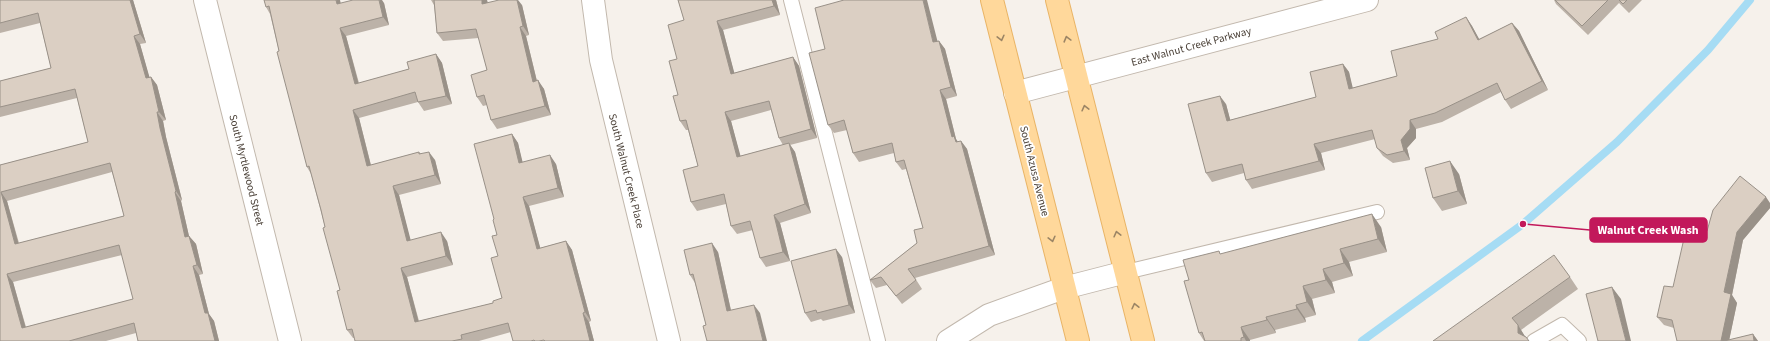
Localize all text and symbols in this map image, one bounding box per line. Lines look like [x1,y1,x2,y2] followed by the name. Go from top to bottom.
[1129,23,1253,70] street label: East Walnut Creek Parkway
[997,35,1005,41] one-way arrow
[1064,35,1072,42] one-way arrow
[1081,105,1090,112] one-way arrow
[605,112,648,231] street label: South Walnut Creek Place
[225,113,268,228] street label: South Myrtlewood Street
[1016,124,1053,218] street label: South Azusa Avenue
[1590,218,1707,242] callout: Walnut Creek Wash
[1597,222,1699,239] text: Walnut Creek Wash
[1113,231,1122,238] one-way arrow
[1047,236,1055,242] one-way arrow
[1131,303,1139,310] one-way arrow

